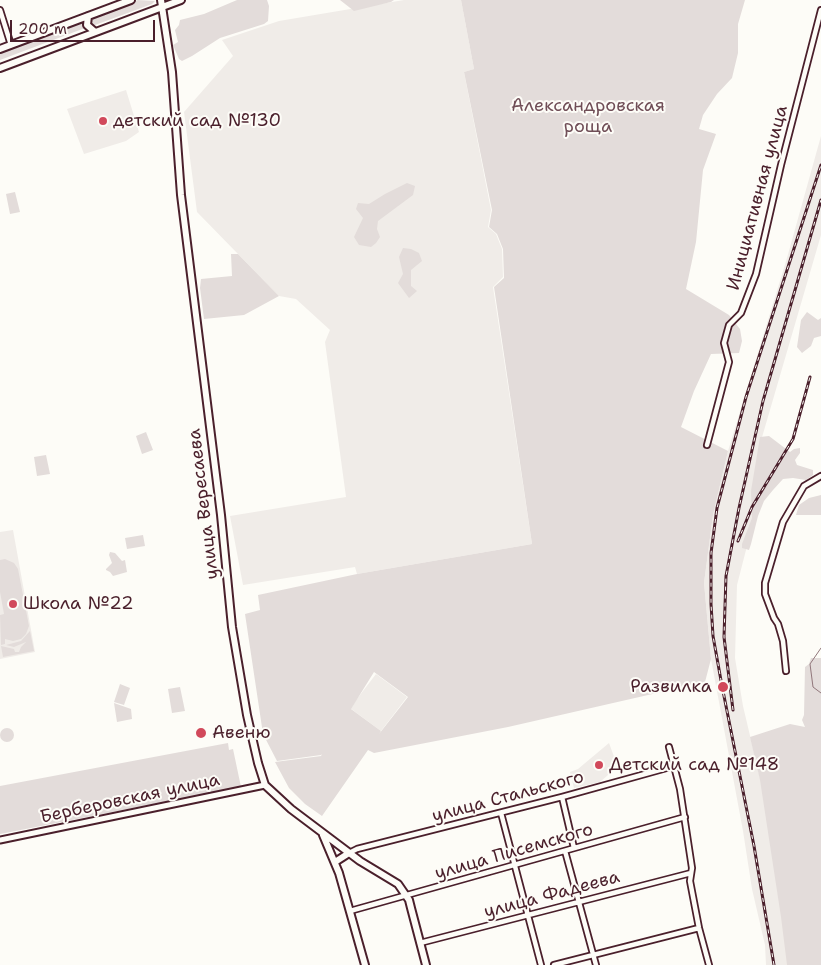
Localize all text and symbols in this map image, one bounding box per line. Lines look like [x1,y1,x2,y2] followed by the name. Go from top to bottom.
[12,10,158,42] scale bar
[18,19,67,39] text: 200 m
[511,95,665,138] park label: Александровская роща
[723,103,793,293] street label: Инициативная улица
[113,110,281,132] place label: детский сад №130
[97,115,109,127] marker: детский сад №130
[184,427,224,581] street label: улица Вересаева
[23,593,133,615] place label: Школа №22
[7,598,19,610] marker: Школа №22
[630,676,712,698] place label: Развилка
[716,680,730,694] marker: Развилка
[212,722,271,744] place label: Авеню
[194,726,208,740] marker: Авеню
[609,754,779,776] place label: Детский сад №148
[593,759,605,771] marker: Детский сад №148
[430,766,586,828] street label: улица Стальского
[38,769,222,829] street label: Берберовская улица
[432,819,596,885] street label: улица Писемского
[482,867,622,923] street label: улица Фадеева

